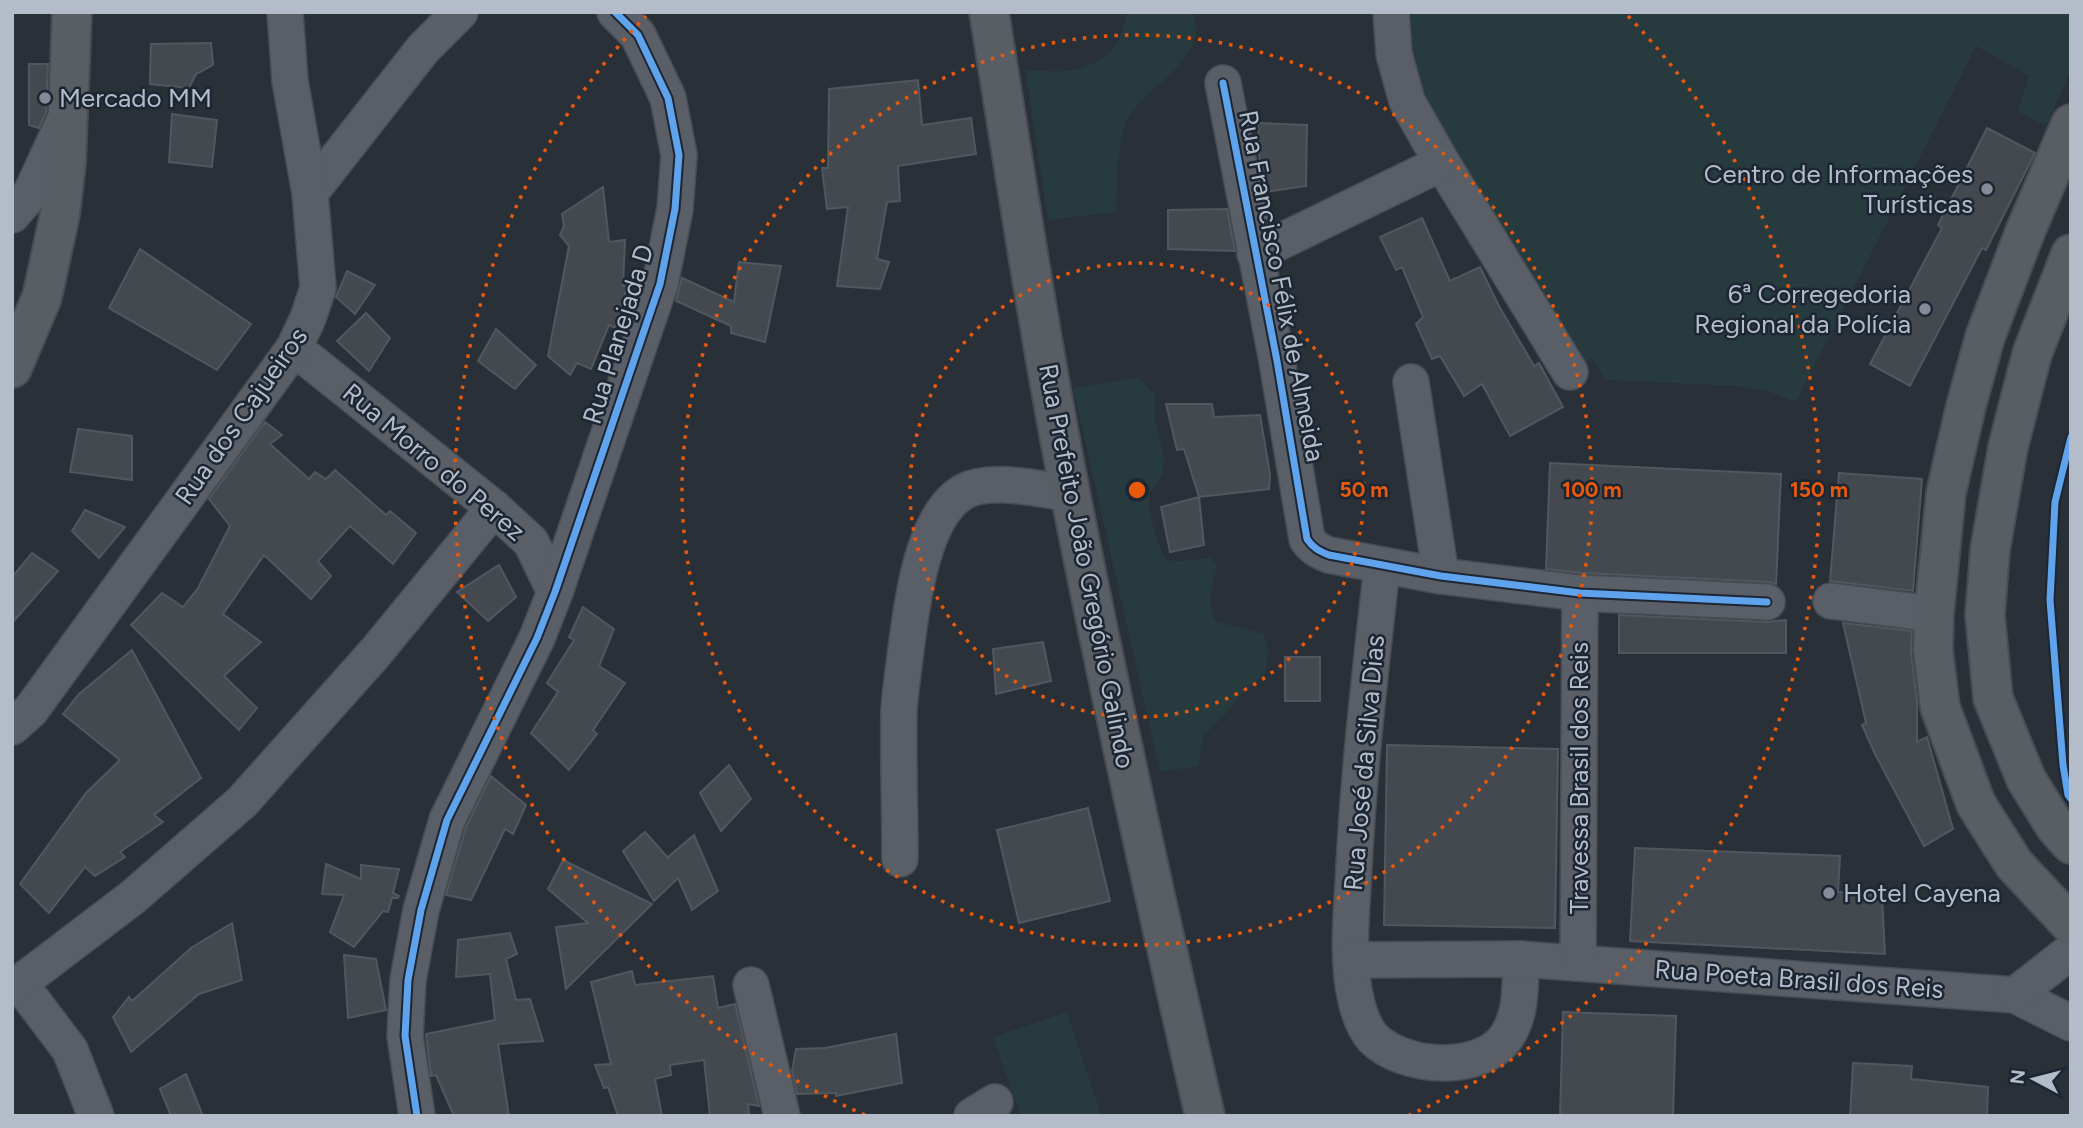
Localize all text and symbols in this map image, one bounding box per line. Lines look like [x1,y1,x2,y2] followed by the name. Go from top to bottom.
[59,82,212,114] place label: Mercado MM
[37,90,53,106] marker: Mercado MM
[1232,108,1332,464] street label: Rua Francisco Félix de Almeida
[1704,158,1973,220] place label: Centro de Informações Turísticas
[1979,181,1995,197] marker: Centro de Informações Turísticas
[575,240,661,428] street label: Rua Planejada D
[1694,278,1911,340] place label: 6ª Corregedoria Regional da Polícia
[1917,301,1933,317] marker: 6ª Corregedoria Regional da Polícia
[168,321,314,511] street label: Rua dos Cajueiros
[1032,361,1142,771] street label: Rua Prefeito João Gregório Galindo
[336,376,532,548] street label: Rua Morro do Perez
[1339,477,1389,502] text: 50 m
[1562,477,1622,502] text: 100 m
[1790,477,1848,502] text: 150 m
[1125,478,1149,502] centre of rings
[1337,634,1391,892] street label: Rua José da Silva Dias
[1563,642,1595,914] street label: Travessa Brasil dos Reis
[1843,877,2001,909] place label: Hotel Cayena
[1821,885,1837,901] marker: Hotel Cayena
[1653,953,1945,1005] street label: Rua Poeta Brasil dos Reis
[1999,1044,2069,1114] north arrow
[2005,1068,2030,1086] text: N

